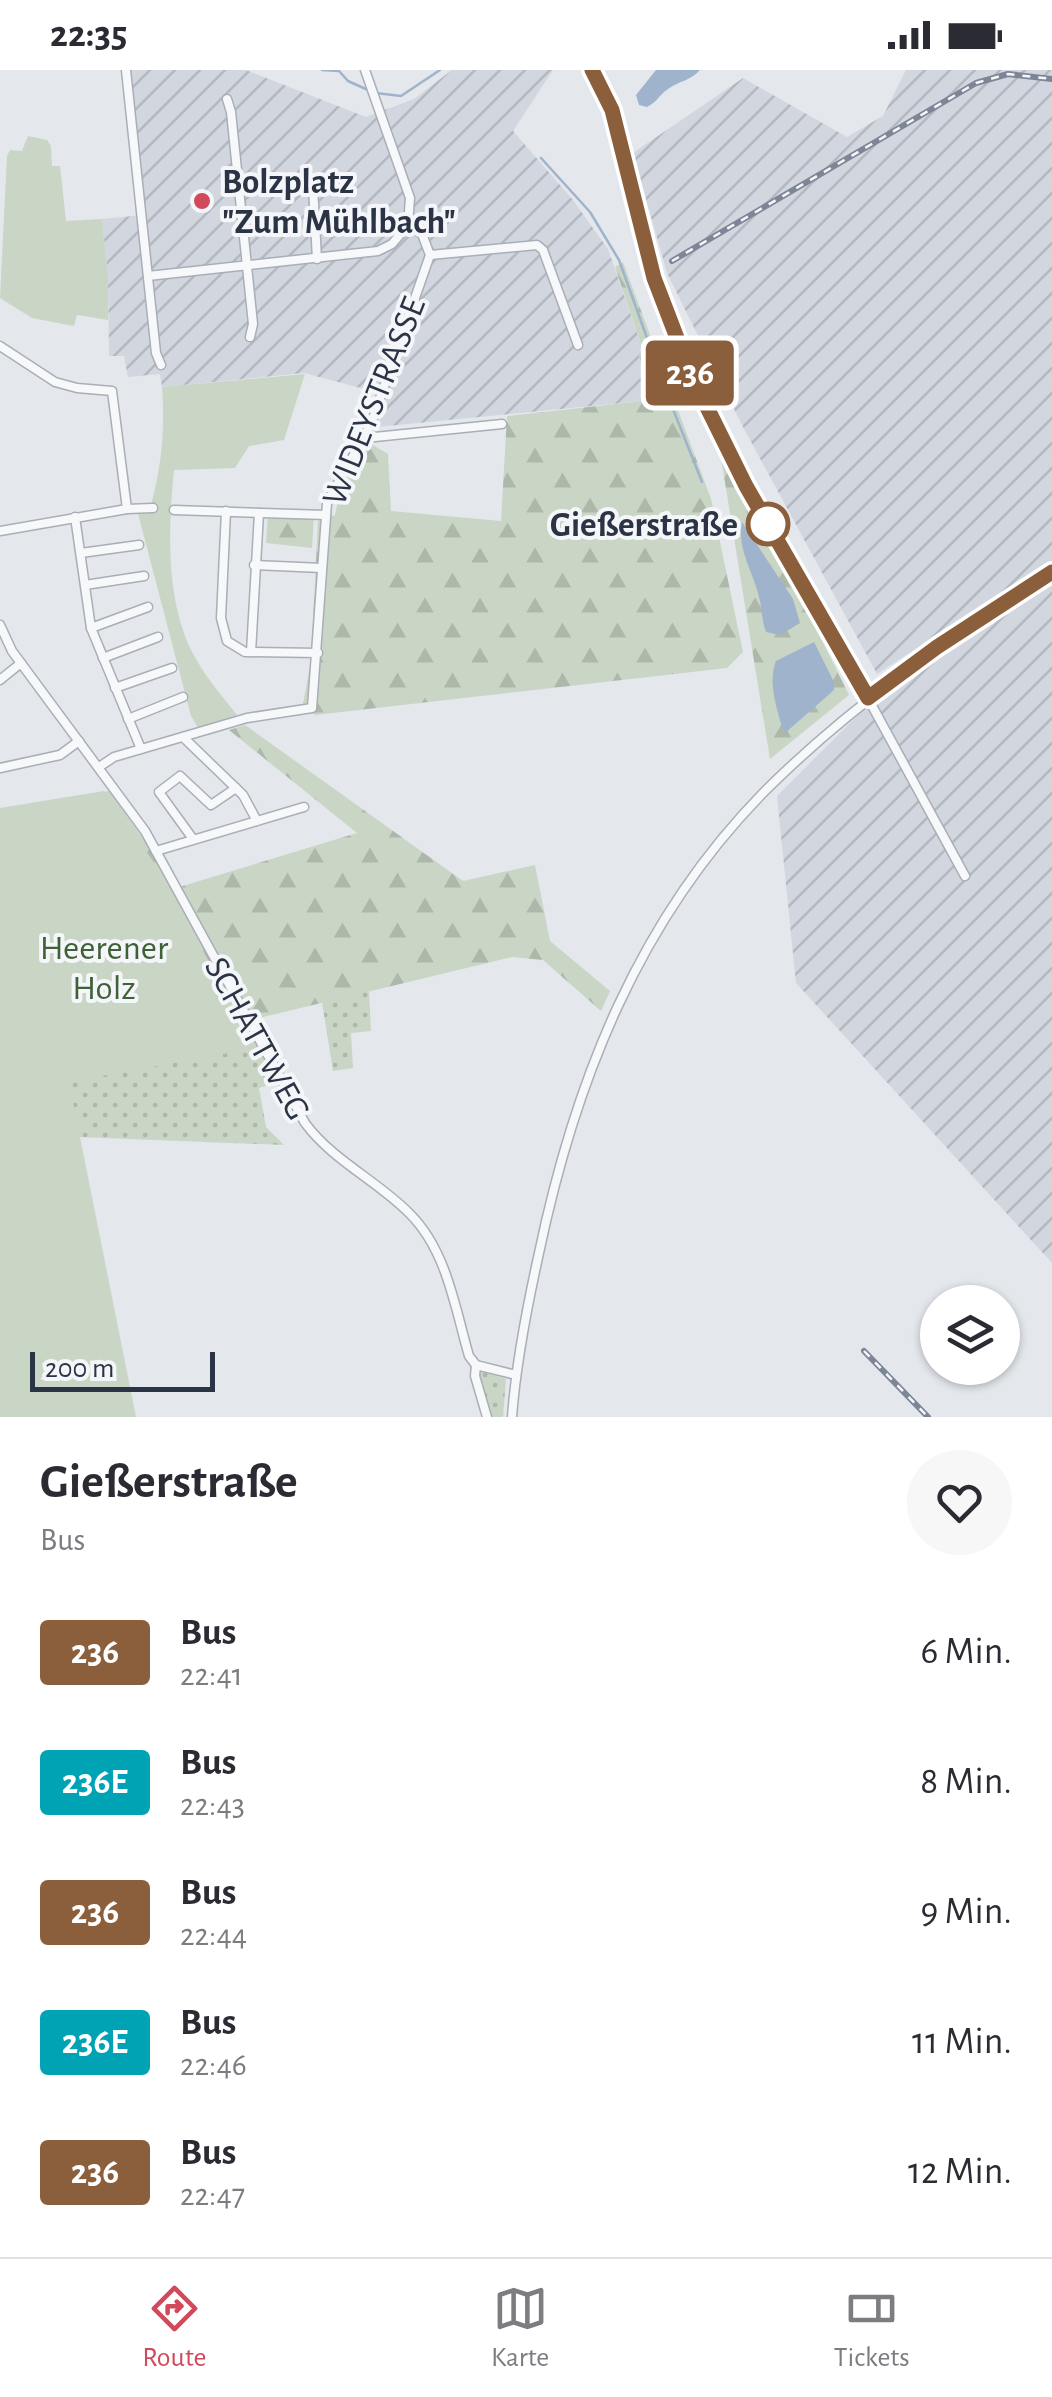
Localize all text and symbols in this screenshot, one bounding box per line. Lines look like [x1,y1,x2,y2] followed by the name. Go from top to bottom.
[50,16,127,54] text: 22:35
[222,165,456,240] place label: Bolzplatz "Zum Mühlbach"
[191,190,213,212] marker: Bolzplatz "Zum Mühlbach"
[317,292,432,511] street label: WIDEYSTRASSE
[632,340,748,406] line badge: 236
[666,356,714,391] text: 236
[747,503,789,545] marker: Gießerstraße
[550,508,738,543] place label: Gießerstraße
[40,931,169,1006] park label: Heerener Holz
[198,952,316,1126] street label: SCHATTWEG
[920,1285,1020,1385] map controls
[920,1285,1020,1385] button: layers
[30,1347,215,1392] scale bar
[45,1355,114,1383] text: 200 m
[907,1450,1012,1555] button: heart
[40,1459,298,1507] text: Gießerstraße
[40,1524,85,1556] text: Bus
[180,1614,236,1652] text: Bus
[920,1633,1012,1671] text: 6 Min.
[71,1635,119,1670] text: 236
[180,1659,243,1691] text: 22:41
[180,1744,236,1782] text: Bus
[920,1763,1012,1801] text: 8 Min.
[62,1765,128,1800] text: 236E
[180,1789,245,1821] text: 22:43
[180,1874,236,1912] text: Bus
[920,1893,1012,1931] text: 9 Min.
[71,1895,119,1930] text: 236
[180,1919,247,1951] text: 22:44
[180,2004,236,2042] text: Bus
[912,2023,1012,2061] text: 11 Min.
[62,2025,128,2060] text: 236E
[180,2049,247,2081] text: 22:46
[180,2134,236,2172] text: Bus
[908,2153,1012,2191] text: 12 Min.
[71,2155,119,2190] text: 236
[180,2179,245,2211] text: 22:47
[142,2281,206,2375] tab: Route
[491,2281,549,2375] tab: Karte
[834,2281,910,2375] tab: Tickets

